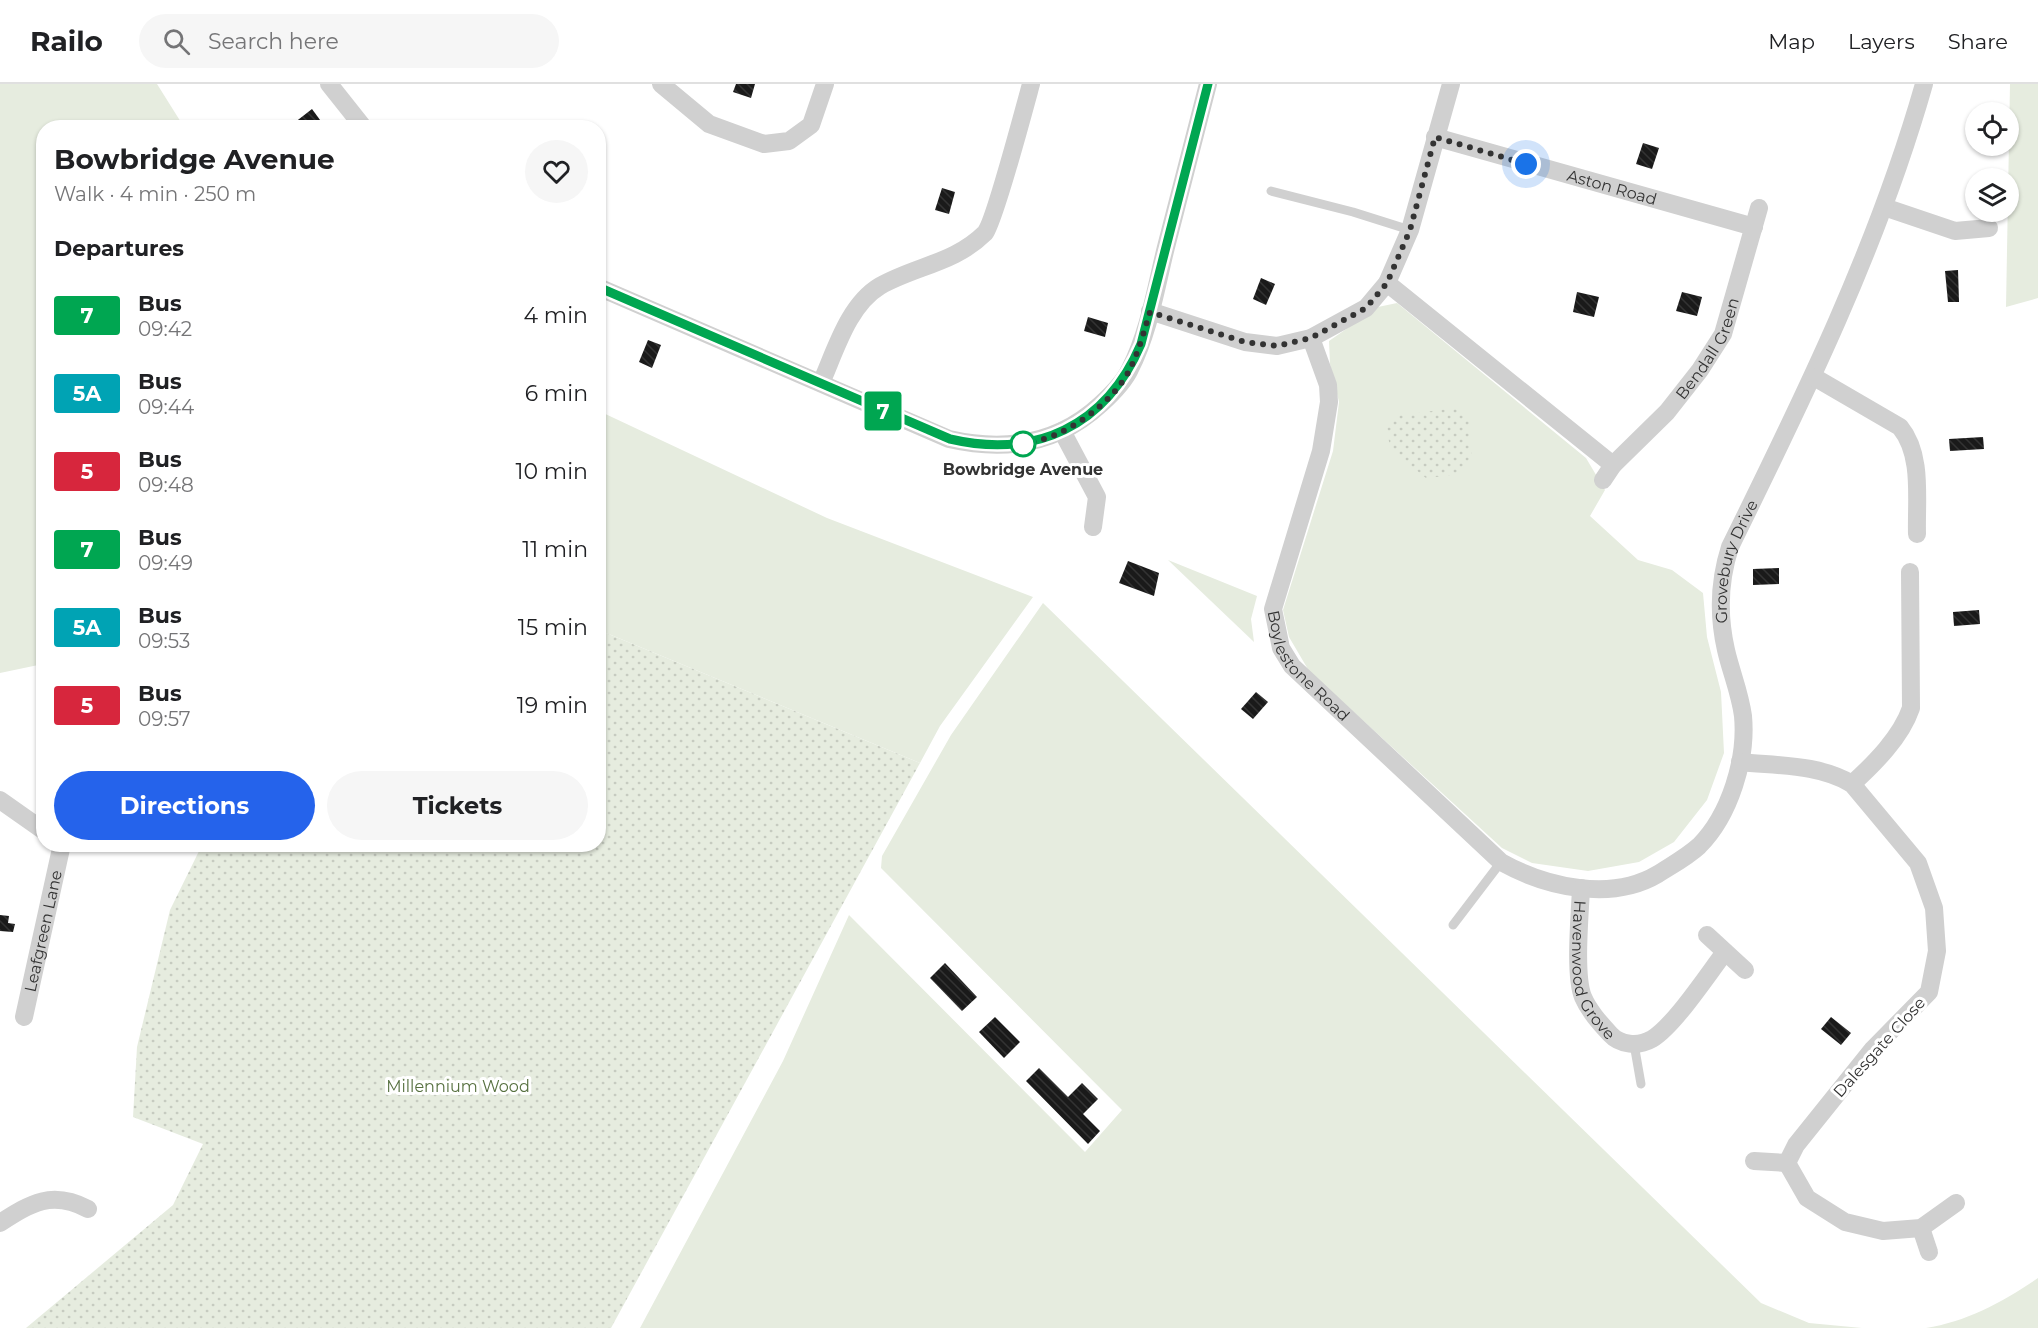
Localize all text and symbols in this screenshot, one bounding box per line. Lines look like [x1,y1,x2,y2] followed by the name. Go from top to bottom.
[139,14,559,68] search box
[30,24,103,58] text: Railo
[160,25,193,58] icon: search
[208,28,339,55] text: Search here
[1768,29,1815,54] text: Map
[1848,29,1915,54] text: Layers
[1948,29,2008,54] text: Share
[1965,102,2019,222] map controls
[1965,102,2019,156] button: locate
[525,140,588,203] button: heart
[54,142,335,176] text: Bowbridge Avenue
[1511,149,1541,179] your location
[1565,166,1659,209] street label: Aston Road
[1965,168,2019,222] button: layers
[54,182,256,206] text: Walk · 4 min · 250 m
[54,235,184,262] text: Departures
[138,290,182,317] text: Bus
[1672,296,1743,403] street label: Bendall Green
[524,302,588,329] text: 4 min
[80,303,94,328] text: 7
[138,317,192,341] text: 09:42
[138,368,182,395] text: Bus
[525,380,588,407] text: 6 min
[73,381,101,406] text: 5A
[864,392,902,430] line badge: 7
[138,395,194,419] text: 09:44
[876,399,890,424] text: 7
[1010,431,1036,457] marker: Bowbridge Avenue
[138,446,182,473] text: Bus
[516,458,588,485] text: 10 min
[81,459,93,484] text: 5
[943,460,1103,479] place label: Bowbridge Avenue
[138,473,194,497] text: 09:48
[1712,497,1762,624] street label: Grovebury Drive
[138,524,182,551] text: Bus
[522,536,588,563] text: 11 min
[80,537,94,562] text: 7
[138,551,193,575] text: 09:49
[138,602,182,629] text: Bus
[1264,609,1354,725] street label: Boylestone Road
[518,614,588,641] text: 15 min
[73,615,101,640] text: 5A
[138,629,190,653] text: 09:53
[138,680,182,707] text: Bus
[517,692,588,719] text: 19 min
[81,693,93,718] text: 5
[138,707,190,731] text: 09:57
[54,771,315,840] button: Directions
[327,771,588,840] button: Tickets
[21,868,66,994] street label: Leafgreen Lane
[1568,900,1619,1043] street label: Havenwood Grove
[1829,993,1929,1101] street label: Dalesgate Close
[386,1077,530,1096] park label: Millennium Wood

